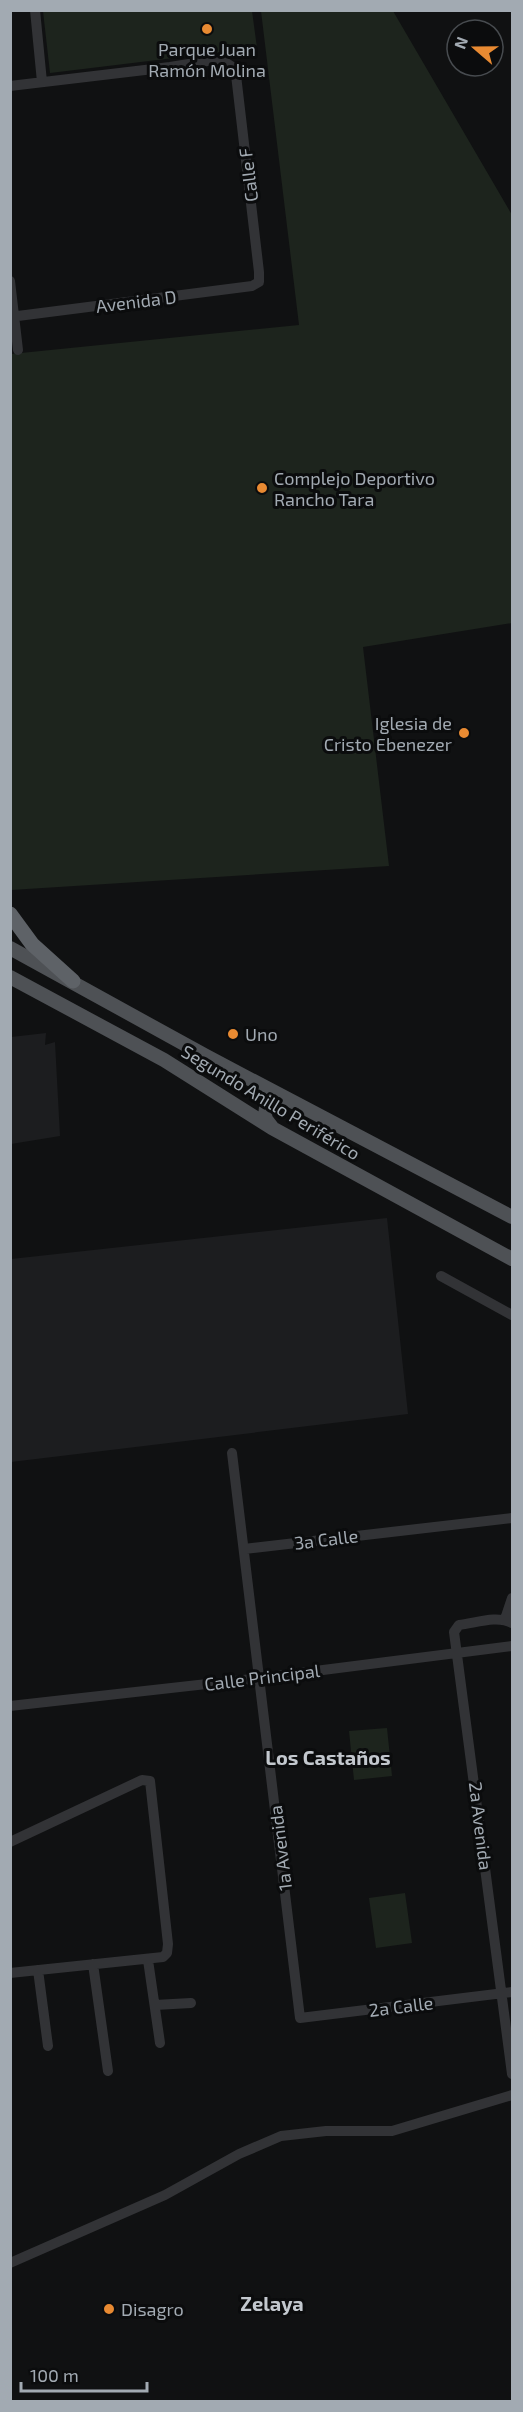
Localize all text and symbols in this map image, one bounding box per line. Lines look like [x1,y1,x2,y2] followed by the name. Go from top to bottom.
[445,18,505,78] north arrow
[200,22,214,36] marker: Parque Juan Ramón Molina
[450,34,471,51] text: N
[148,38,266,81] place label: Parque Juan Ramón Molina
[234,146,262,203] street label: Calle F
[94,285,178,317] street label: Avenida D
[274,467,435,510] place label: Complejo Deportivo Rancho Tara
[255,481,269,495] marker: Complejo Deportivo Rancho Tara
[324,712,452,755] place label: Iglesia de Cristo Ebenezer
[457,726,471,740] marker: Iglesia de Cristo Ebenezer
[245,1023,278,1045] place label: Uno
[226,1027,240,1041] marker: Uno
[178,1040,364,1164] street label: Segundo Anillo Periférico
[293,1524,359,1554] street label: 3a Calle
[203,1659,322,1695] street label: Calle Principal
[265,1745,391,1769] district label: Los Castaños
[465,1781,497,1871] street label: 2a Avenida
[264,1804,296,1892] street label: 1a Avenida
[368,1991,434,2021] street label: 2a Calle
[240,2291,304,2316] district label: Zelaya
[121,2298,184,2320] place label: Disagro
[102,2302,116,2316] marker: Disagro
[21,2355,147,2393] scale bar
[30,2364,79,2386] text: 100 m

